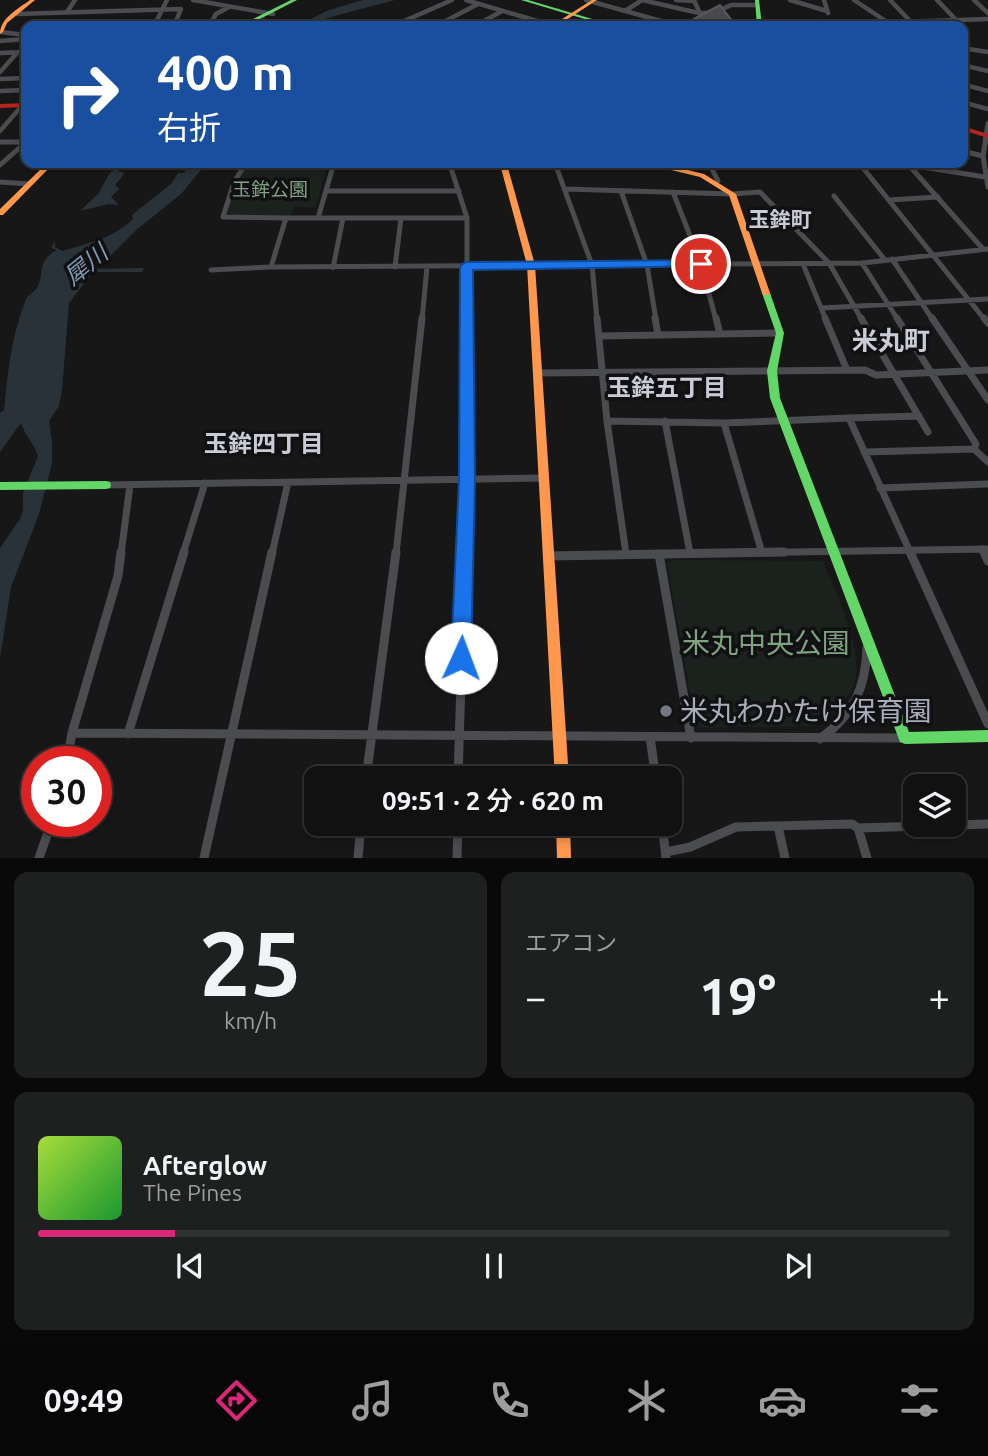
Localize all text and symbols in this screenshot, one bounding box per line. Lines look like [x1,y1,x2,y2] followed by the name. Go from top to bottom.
[157,44,294,99] text: 400 m
[42,49,133,140] icon: right
[157,109,221,145] text: 右折
[232,178,308,200] park label: 玉鉾公園
[749,207,812,231] district label: 玉鉾町
[671,234,731,294] pin
[59,237,115,290] water label: 犀川
[682,245,720,283] icon: arrive
[852,326,930,355] district label: 米丸町
[607,374,727,401] district label: 玉鉾五丁目
[204,430,324,457] district label: 玉鉾四丁目
[424,621,498,695] position arrow
[682,627,850,658] park label: 米丸中央公園
[680,695,932,726] place label: 米丸わかたけ保育園
[658,703,674,719] marker: 米丸わかたけ保育園
[21,746,112,837] speed limit sign: 30
[903,774,966,837] map controls
[903,774,966,837] button: layers
[382,786,604,815] text: 09:51 · 2 分 · 620 m
[199,911,302,1013] text: 25
[525,930,617,955] text: エアコン
[699,967,776,1025] text: 19°
[525,976,546,1018] text: −
[929,976,950,1018] text: +
[224,1008,277,1033] text: km/h
[143,1151,267,1180] text: Afterglow
[143,1180,242,1205] text: The Pines
[171,1247,209,1285] icon: previous
[475,1247,513,1285] icon: pause
[779,1247,817,1285] icon: next
[212,1376,261,1425] icon: directions
[348,1376,397,1425] icon: music
[485,1376,534,1425] icon: phone
[622,1376,671,1425] icon: climate
[758,1376,807,1425] icon: car
[895,1376,944,1425] icon: filters
[44,1382,124,1418] text: 09:49

